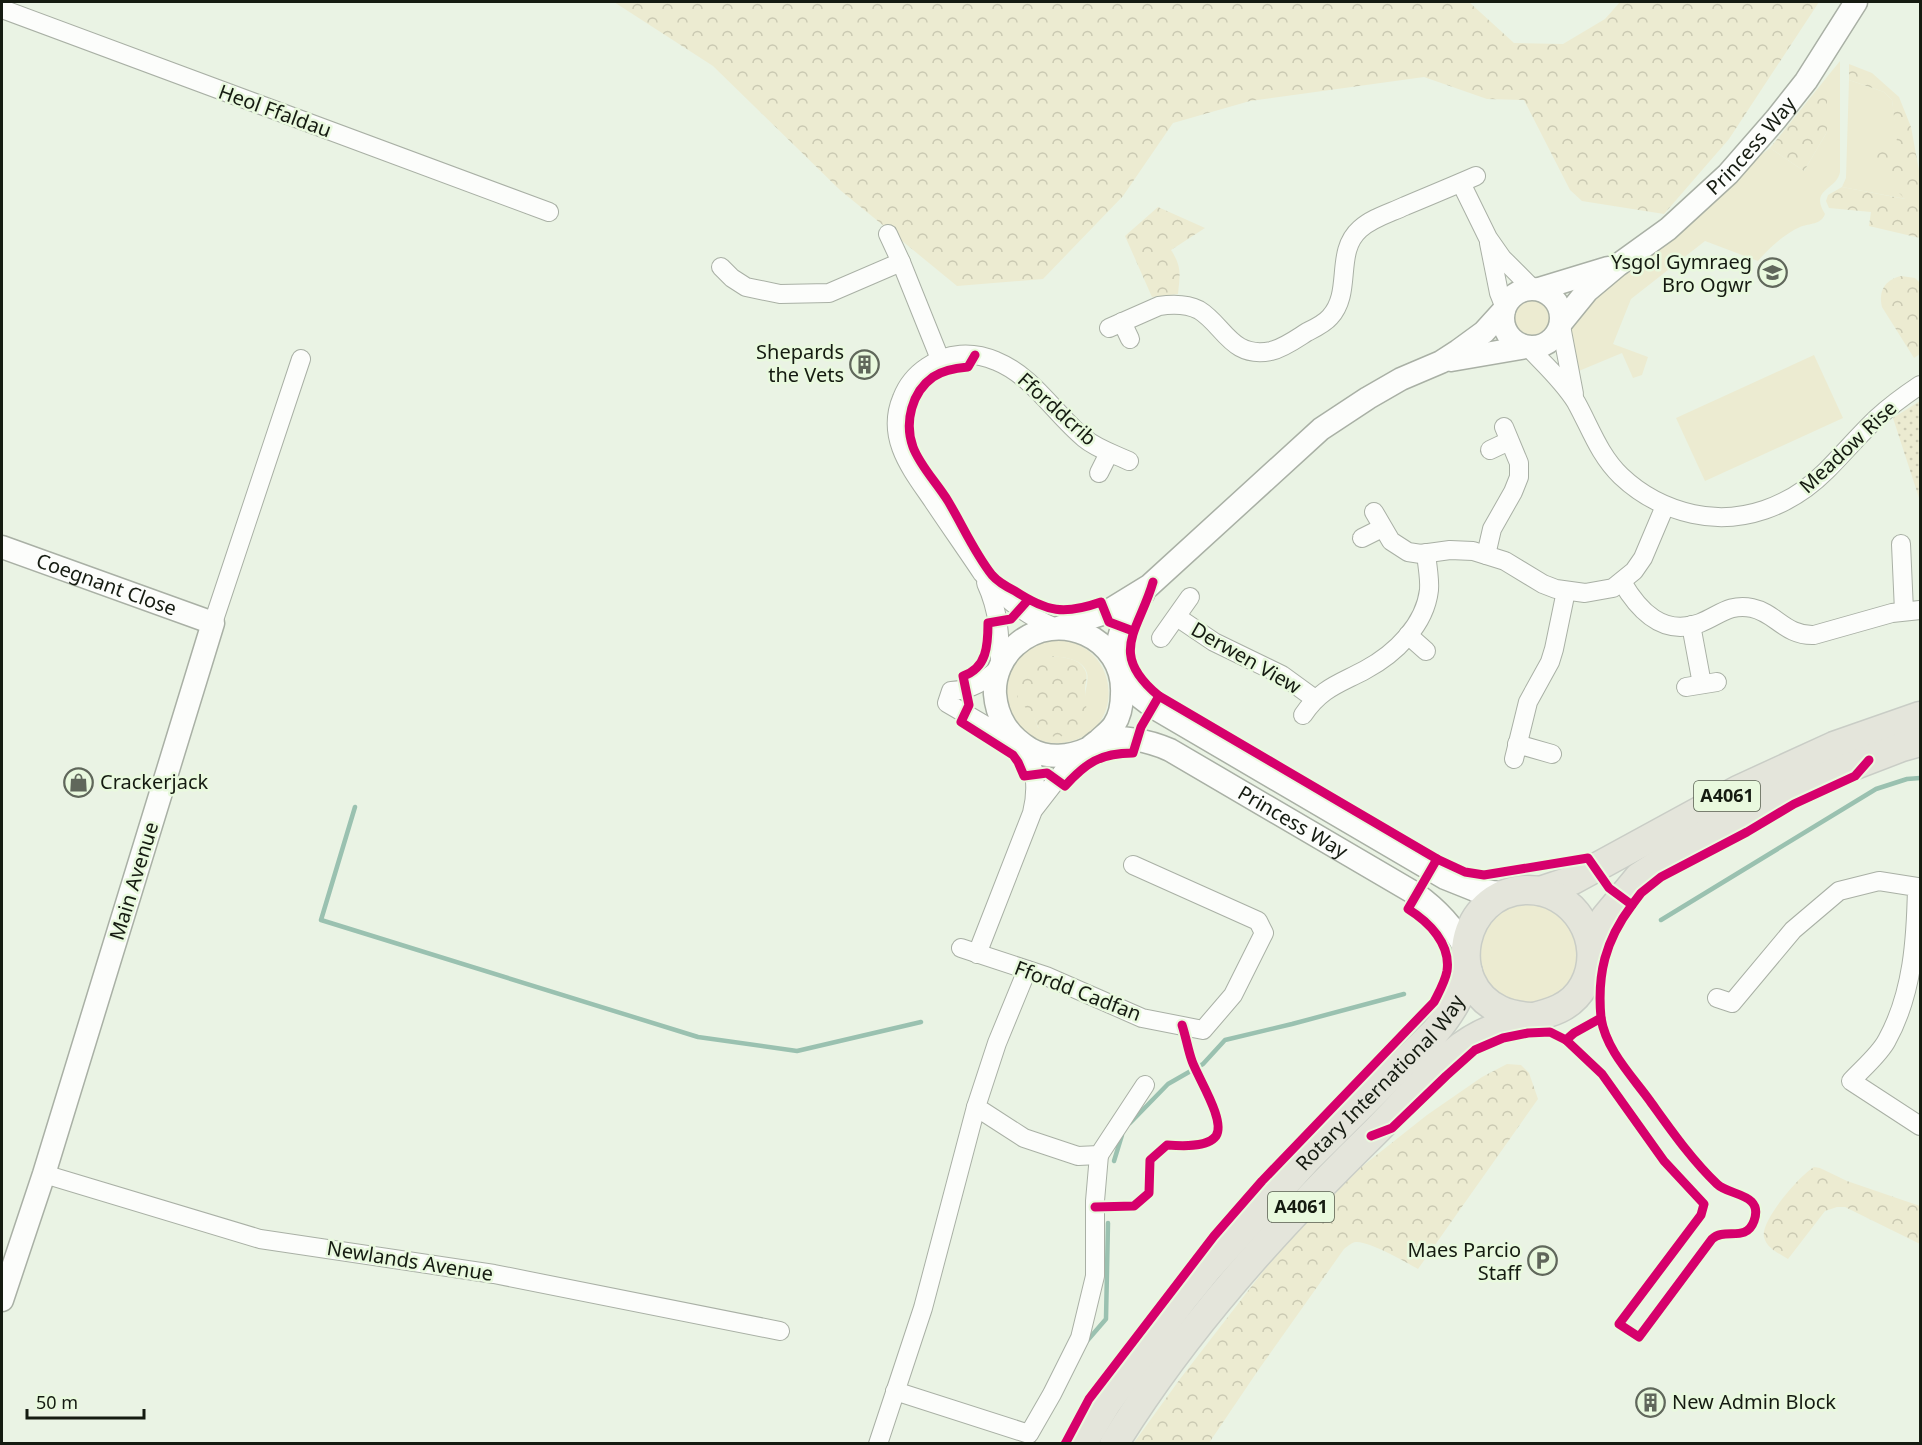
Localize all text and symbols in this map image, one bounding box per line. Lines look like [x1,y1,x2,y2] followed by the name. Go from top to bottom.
[215,78,335,143] street label: Heol Ffaldau
[1700,90,1802,201] street label: Princess Way
[1611,248,1752,298] place label: Ysgol Gymraeg Bro Ogwr
[1757,257,1789,289] school or university icon: Ysgol Gymraeg Bro Ogwr
[756,338,844,388] place label: Shepards the Vets
[849,348,881,380] building icon: Shepards the Vets
[1012,366,1102,451] street label: Fforddcrib
[1793,394,1902,499] street label: Meadow Rise
[33,546,181,622] street label: Coegnant Close
[1186,615,1306,700] street label: Derwen View
[63,766,95,798] shop icon: Crackerjack
[100,768,209,795] place label: Crackerjack
[1233,779,1354,865] street label: Princess Way
[1694,781,1760,811] road number: A4061
[103,818,164,943] street label: Main Avenue
[1011,954,1145,1027] street label: Ffordd Cadfan
[1289,989,1471,1176] street label: Rotary International Way
[1268,1192,1334,1222] road number: A4061
[325,1234,495,1287] street label: Newlands Avenue
[1408,1236,1522,1286] place label: Maes Parcio Staff
[1526,1245,1558,1277] parking icon: Maes Parcio Staff
[27,1382,144,1420] scale bar
[1635,1386,1667,1418] building icon: New Admin Block
[1672,1388,1836,1415] place label: New Admin Block
[36,1390,78,1414] text: 50 m

